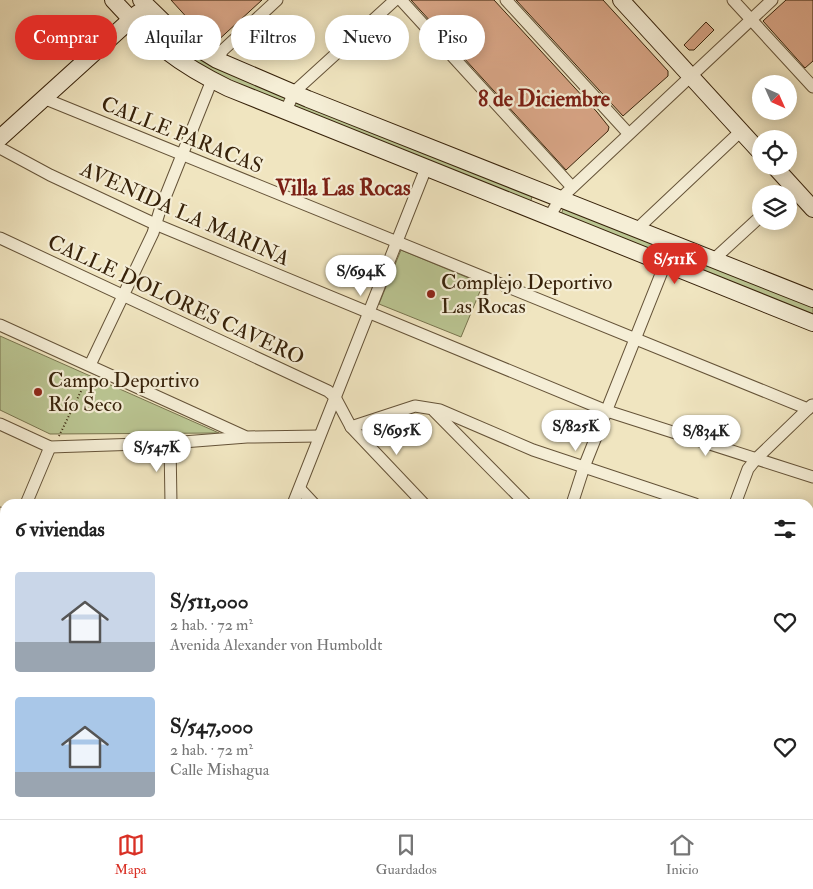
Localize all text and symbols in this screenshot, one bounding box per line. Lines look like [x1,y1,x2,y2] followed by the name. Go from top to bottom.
[15,15,117,60] chip: Comprar
[127,15,221,60] chip: Alquilar
[231,15,315,60] chip: Filtros
[325,15,409,60] chip: Nuevo
[419,15,485,60] chip: Piso
[752,75,798,120] north arrow
[752,75,797,230] map controls
[478,85,611,113] district label: 8 de Diciembre
[97,90,267,180] street label: CALLE PARACAS
[752,130,797,175] button: locate
[75,155,294,272] street label: AVENIDA LA MARINA
[274,174,411,202] district label: Villa Las Rocas
[752,185,797,230] button: layers
[43,229,309,371] street label: CALLE DOLORES CAVERO
[634,242,716,285] pin: S/511K
[654,249,696,269] text: S/511K
[320,254,402,297] pin: S/694K
[336,261,386,281] text: S/694K
[441,269,612,320] place label: Complejo Deportivo Las Rocas
[425,288,437,300] marker: Complejo Deportivo Las Rocas
[48,367,199,418] place label: Campo Deportivo Río Seco
[32,386,44,398] marker: Campo Deportivo Río Seco
[535,410,617,452] pin: S/825K
[356,414,438,456] pin: S/695K
[665,414,747,457] pin: S/834K
[552,416,600,436] text: S/825K
[373,420,421,440] text: S/695K
[683,421,729,441] text: S/834K
[116,430,198,473] pin: S/547K
[134,437,180,457] text: S/547K
[771,515,799,543] icon: filters
[15,516,105,543] text: 6 viviendas
[170,588,249,615] text: S/511,000
[55,592,115,652] icon: home
[771,608,799,636] icon: heart
[170,615,253,635] text: 2 hab. · 72 m²
[170,635,382,655] text: Avenida Alexander von Humboldt
[170,713,253,740] text: S/547,000
[55,717,115,777] icon: home
[771,733,799,761] icon: heart
[170,740,253,760] text: 2 hab. · 72 m²
[170,760,269,780] text: Calle Mishagua
[115,831,147,878] tab: Mapa
[376,831,437,878] tab: Guardados
[666,831,698,878] tab: Inicio

